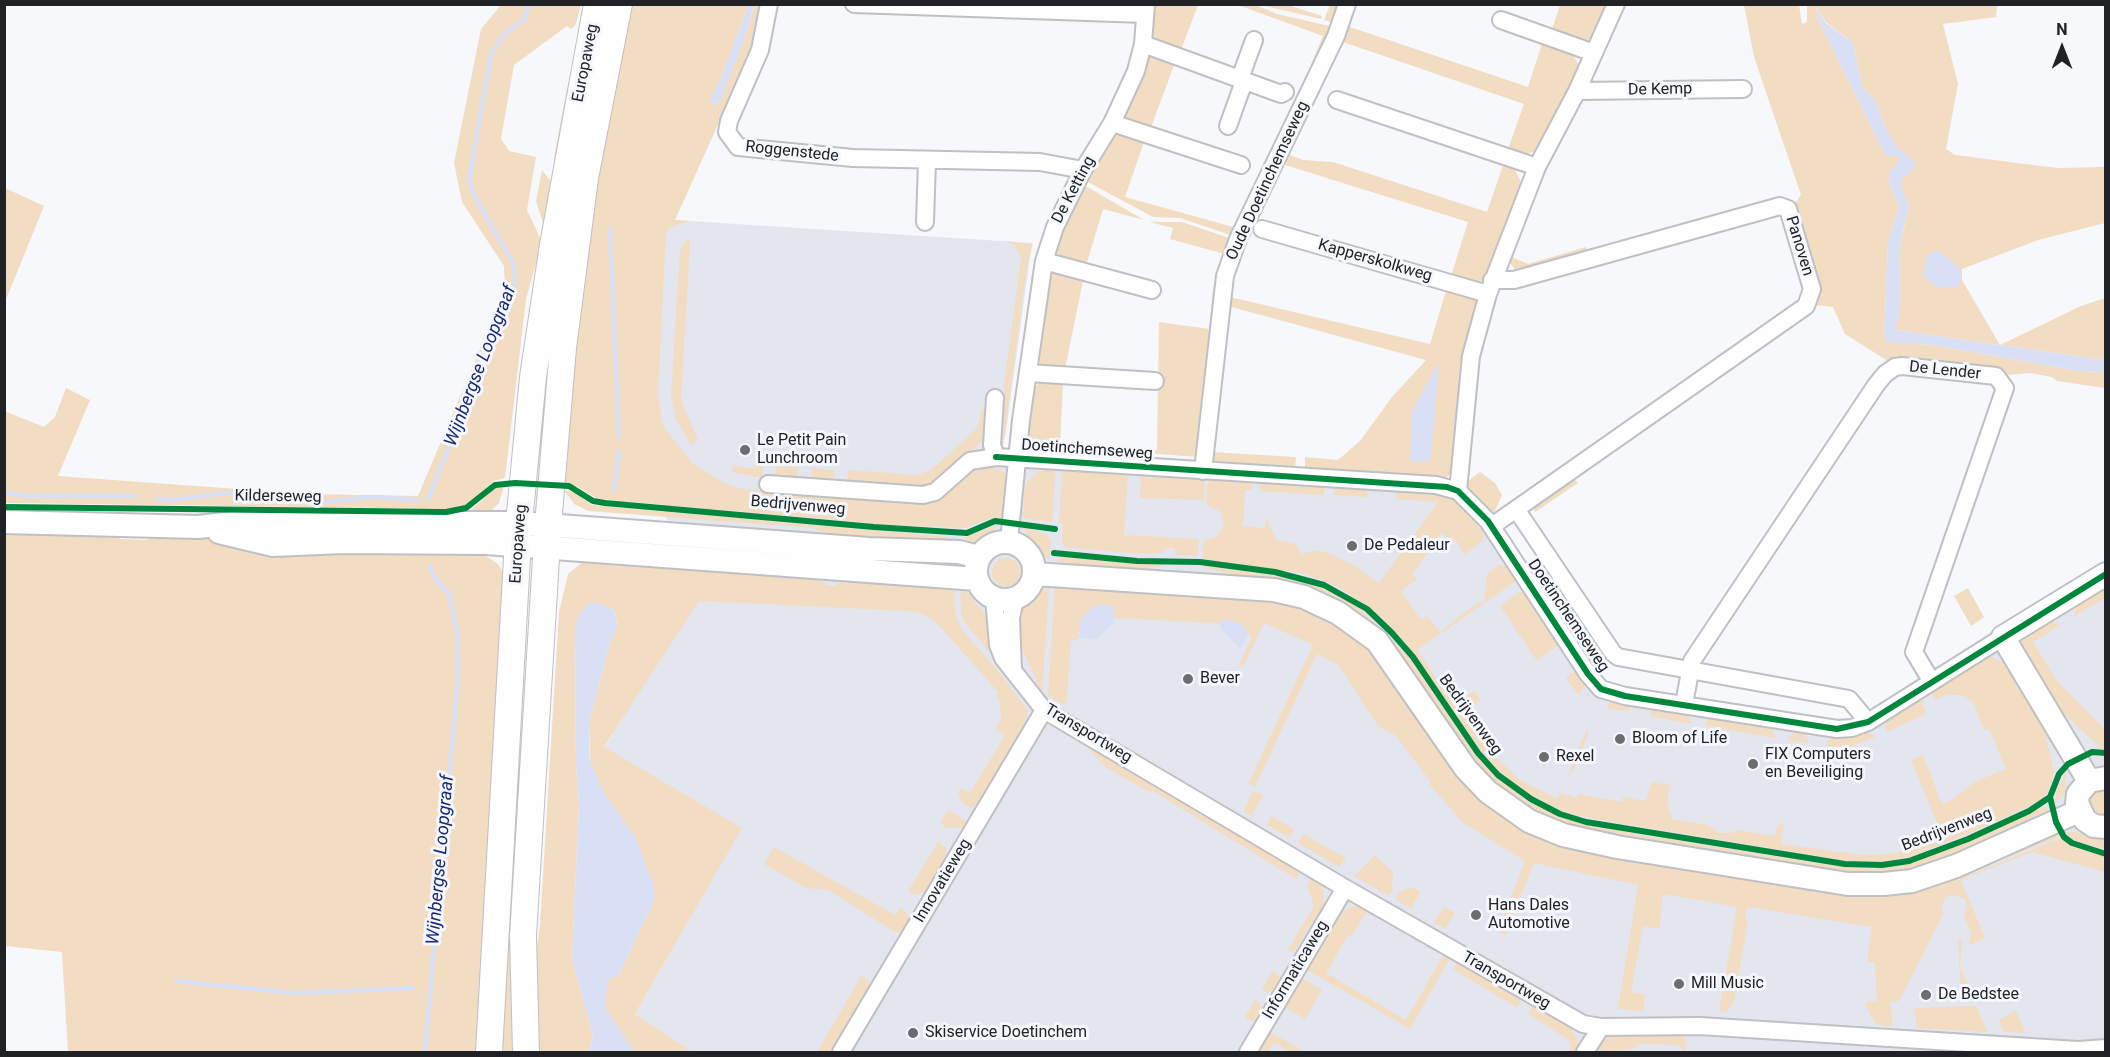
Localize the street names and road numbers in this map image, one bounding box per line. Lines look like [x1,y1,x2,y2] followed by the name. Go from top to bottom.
[569,22,603,104] street label: Europaweg
[1628,80,1692,100] street label: De Kemp
[1223,98,1313,264] street label: Oude Doetinchemseweg
[744,138,840,166] street label: Roggenstede
[1048,153,1100,227] street label: De Ketting
[1781,214,1817,278] street label: Panoven
[1316,236,1434,286] street label: Kapperskolkweg
[1908,358,1982,384] street label: De Lender
[1020,436,1154,464] street label: Doetinchemseweg
[234,487,322,507] street label: Kilderseweg
[750,492,846,520] street label: Bedrijvenweg
[507,504,531,584] street label: Europaweg
[1523,556,1613,676] street label: Doetinchemseweg
[1434,671,1506,759] street label: Bedrijvenweg
[1041,700,1135,768] street label: Transportweg
[1899,804,1995,856] street label: Bedrijvenweg
[910,836,976,926] street label: Innovatieweg
[1259,917,1333,1023] street label: Informaticaweg
[1459,948,1553,1014] street label: Transportweg

